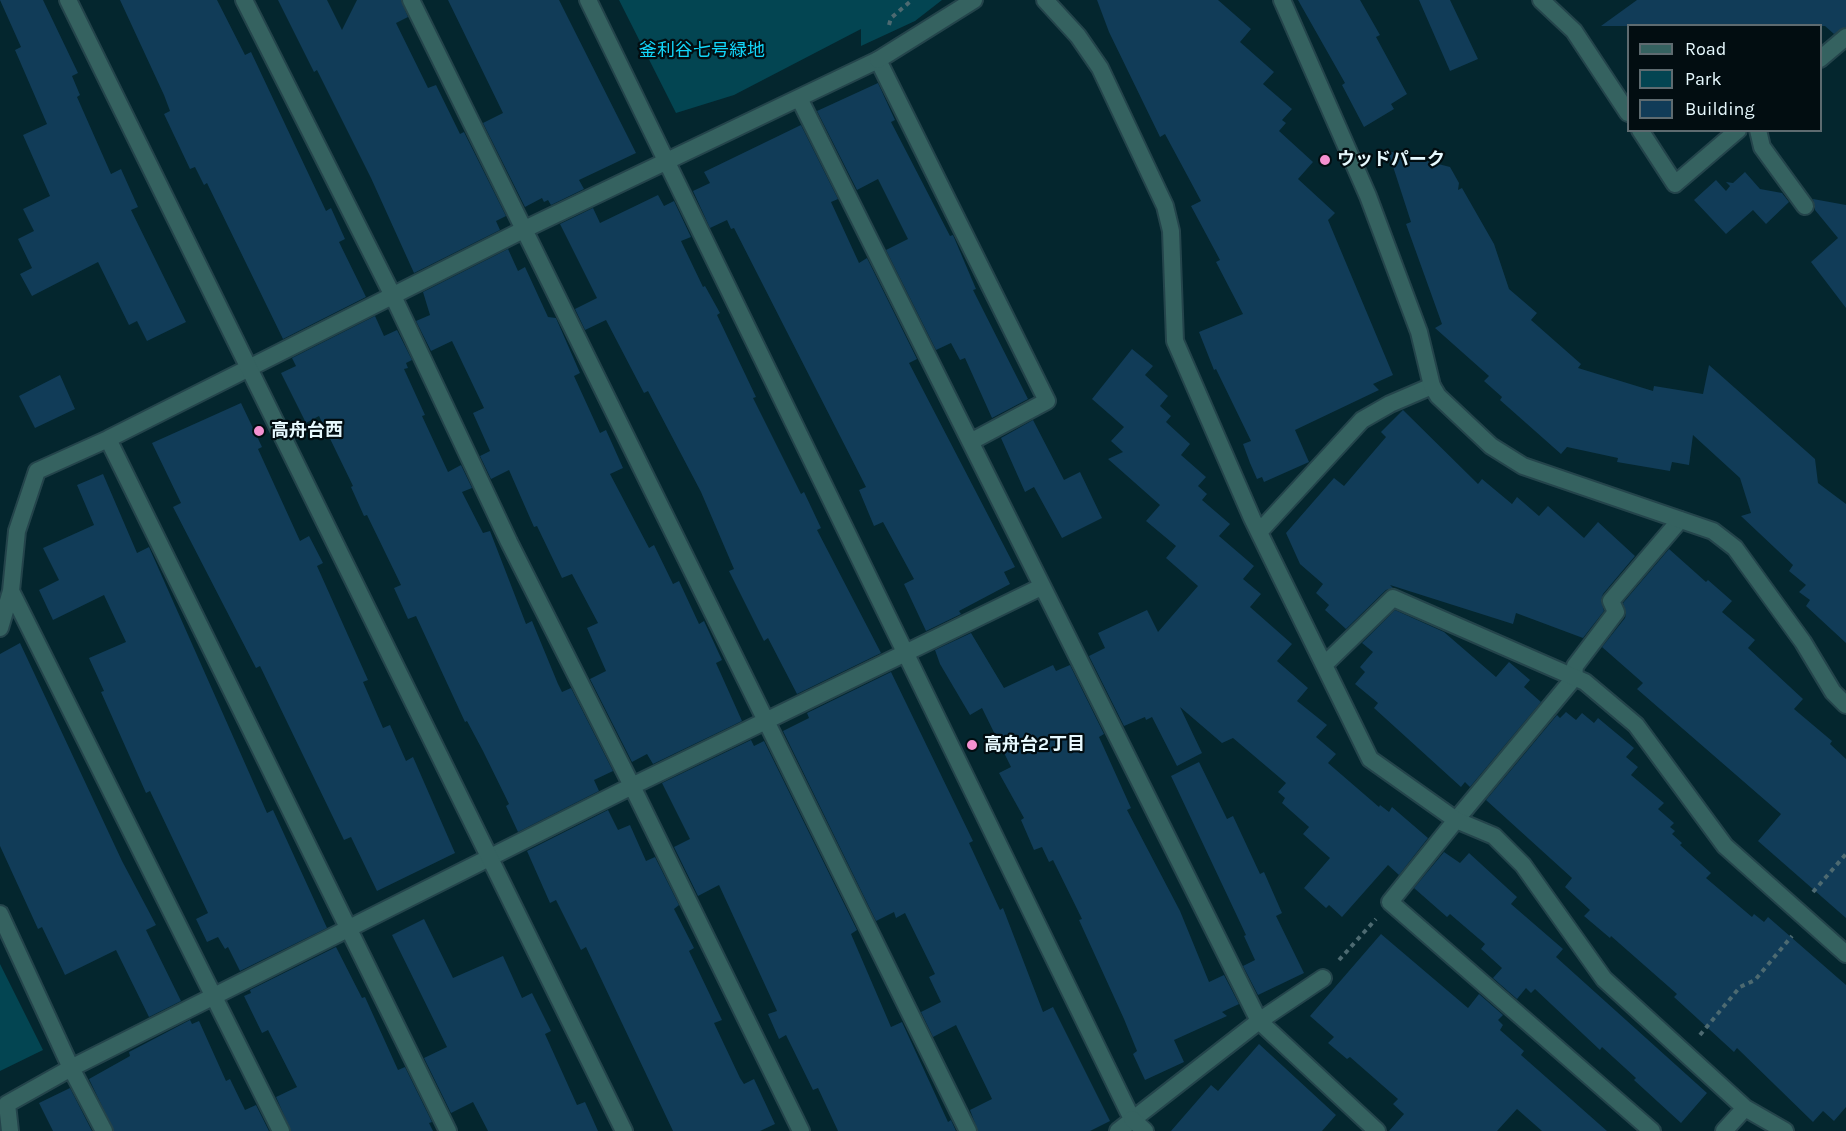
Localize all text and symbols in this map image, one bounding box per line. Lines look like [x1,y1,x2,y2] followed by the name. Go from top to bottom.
[1627,24,1822,132] legend
[1685,38,1726,60] text: Road
[639,40,765,62] park label: 釜利谷七号緑地
[1685,68,1722,90] text: Park
[1685,98,1755,120] text: Building
[1337,149,1445,171] place label: ウッドパーク
[1318,153,1332,167] marker: ウッドパーク
[271,420,343,442] place label: 高舟台西
[252,424,266,438] marker: 高舟台西
[984,734,1085,756] place label: 高舟台2丁目
[965,738,979,752] marker: 高舟台2丁目

